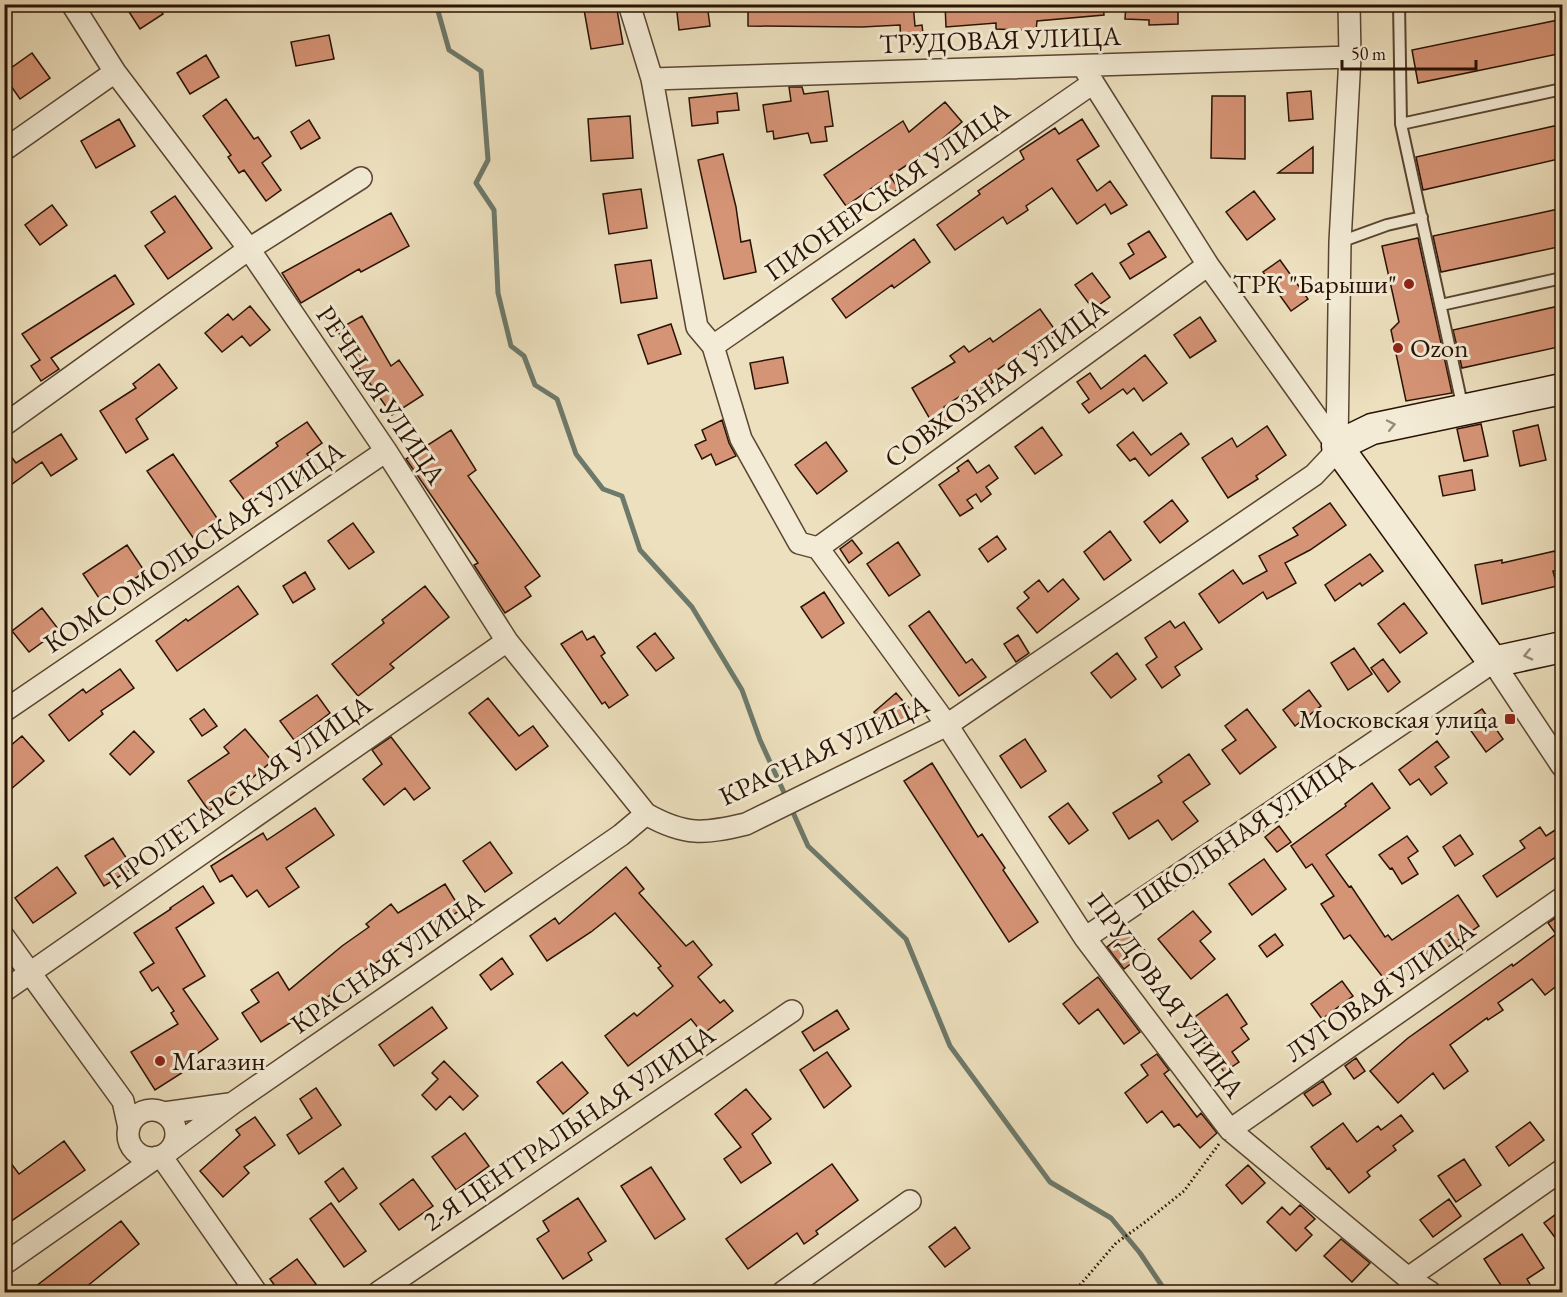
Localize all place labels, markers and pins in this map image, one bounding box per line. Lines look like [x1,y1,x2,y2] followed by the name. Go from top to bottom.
[1233,266,1397,301] place label: ТРК "Барыши"
[1402,277,1416,291] marker: ТРК "Барыши"
[1410,330,1468,365] place label: Ozon
[1391,341,1405,355] marker: Ozon
[1299,701,1498,736] place label: Московская улица
[1503,712,1517,726] marker: Московская улица
[172,1043,265,1078] place label: Магазин
[153,1054,167,1068] marker: Магазин

